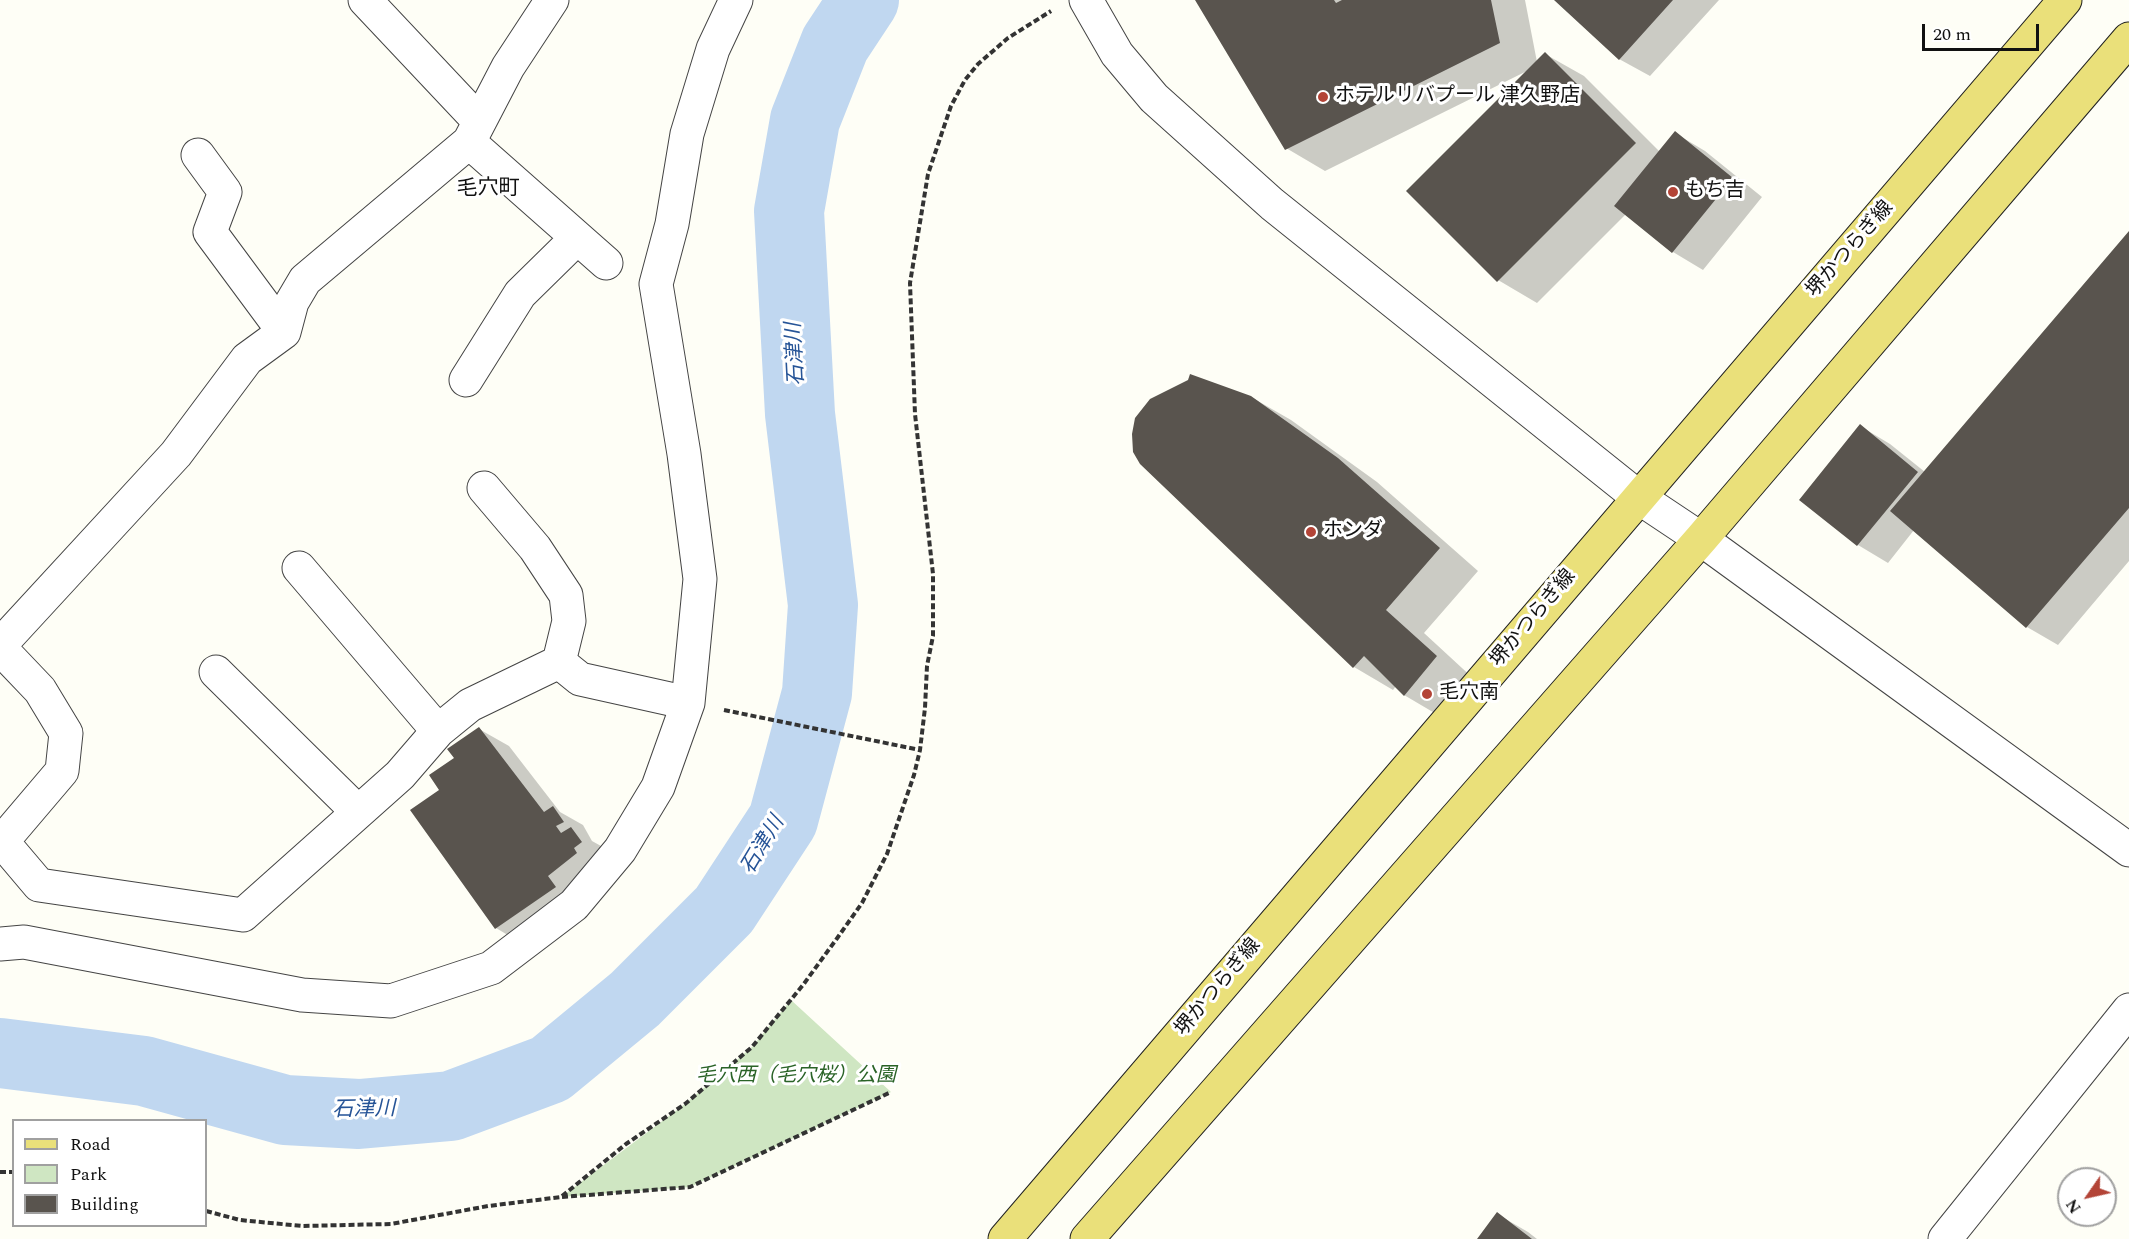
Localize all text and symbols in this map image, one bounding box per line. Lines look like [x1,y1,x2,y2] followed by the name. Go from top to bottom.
[1925,12,2042,50] scale bar
[1933,21,1971,48] text: 20 m
[1335,85,1580,109] place label: ホテルリバプール 津久野店
[1316,90,1330,104] marker: ホテルリバプール 津久野店
[457,177,519,203] district label: 毛穴町
[1685,180,1745,204] place label: もち吉
[1666,185,1680,199] marker: もち吉
[1803,197,1899,303] street label: 堺かつらぎ線
[783,322,811,386] water label: 石津川
[1323,520,1383,544] place label: ホンダ
[1304,525,1318,539] marker: ホンダ
[1486,565,1582,673] street label: 堺かつらぎ線
[1439,682,1499,706] place label: 毛穴南
[1420,687,1434,701] marker: 毛穴南
[737,813,791,879] water label: 石津川
[1171,934,1267,1042] street label: 堺かつらぎ線
[696,1065,896,1089] park label: 毛穴西（毛穴桜）公園
[332,1098,396,1124] water label: 石津川
[12,1119,207,1227] legend
[70,1131,111,1158] text: Road
[70,1161,107,1188] text: Park
[2057,1167,2117,1227] north arrow
[70,1191,139,1218] text: Building
[2060,1194,2087,1218] text: N

